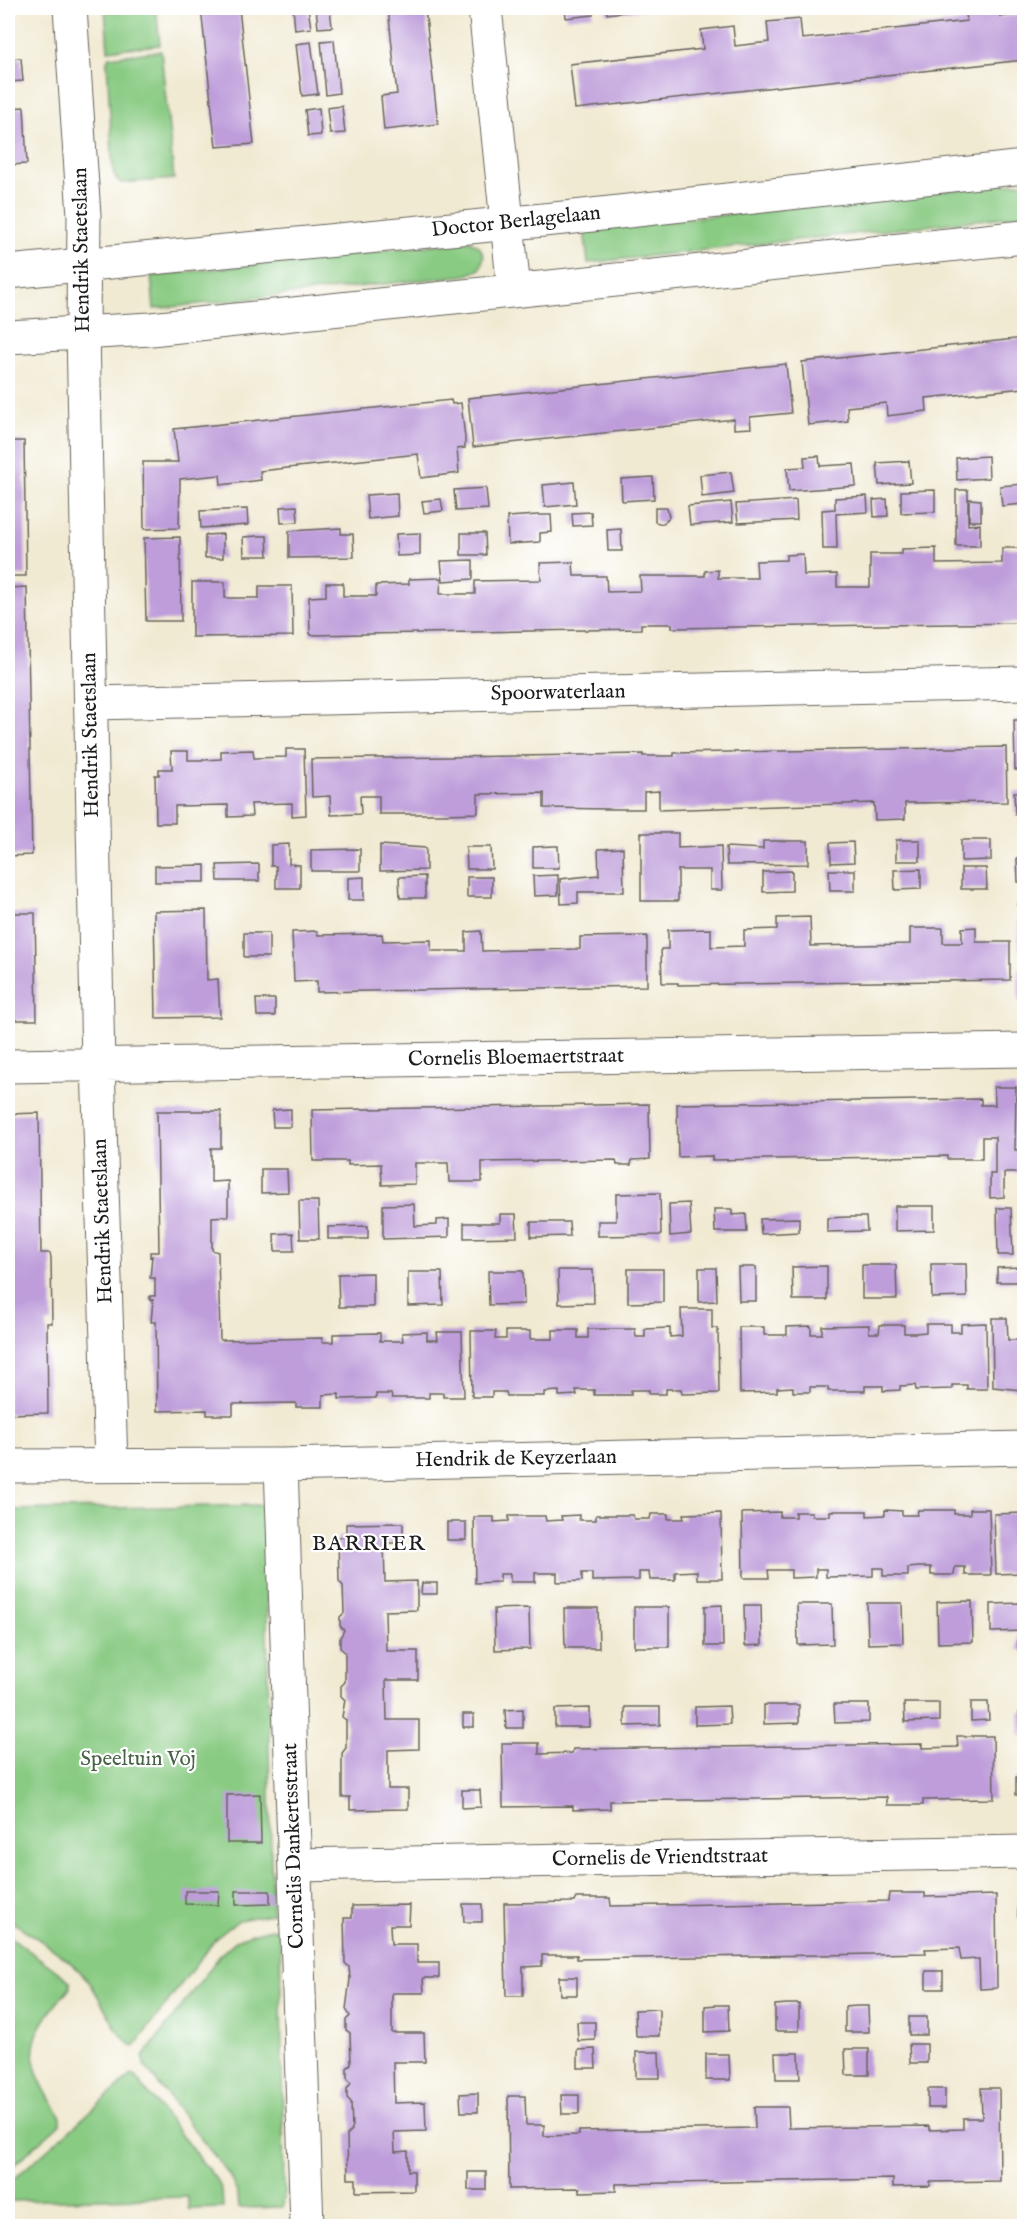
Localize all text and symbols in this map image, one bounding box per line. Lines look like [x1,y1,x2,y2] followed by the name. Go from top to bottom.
[67,167,97,333] street label: Hendrik Staetslaan
[430,200,602,244] street label: Doctor Berlagelaan
[76,652,106,818] street label: Hendrik Staetslaan
[490,678,626,708] street label: Spoorwaterlaan
[408,1043,624,1073] street label: Cornelis Bloemaertstraat
[87,1138,119,1304] street label: Hendrik Staetslaan
[415,1444,617,1474] street label: Hendrik de Keyzerlaan
[312,1530,426,1558] district label: BARRIER
[277,1743,311,1949] street label: Cornelis Dankertsstraat
[80,1746,196,1773] park label: Speeltuin Voj
[552,1843,768,1873] street label: Cornelis de Vriendtstraat

